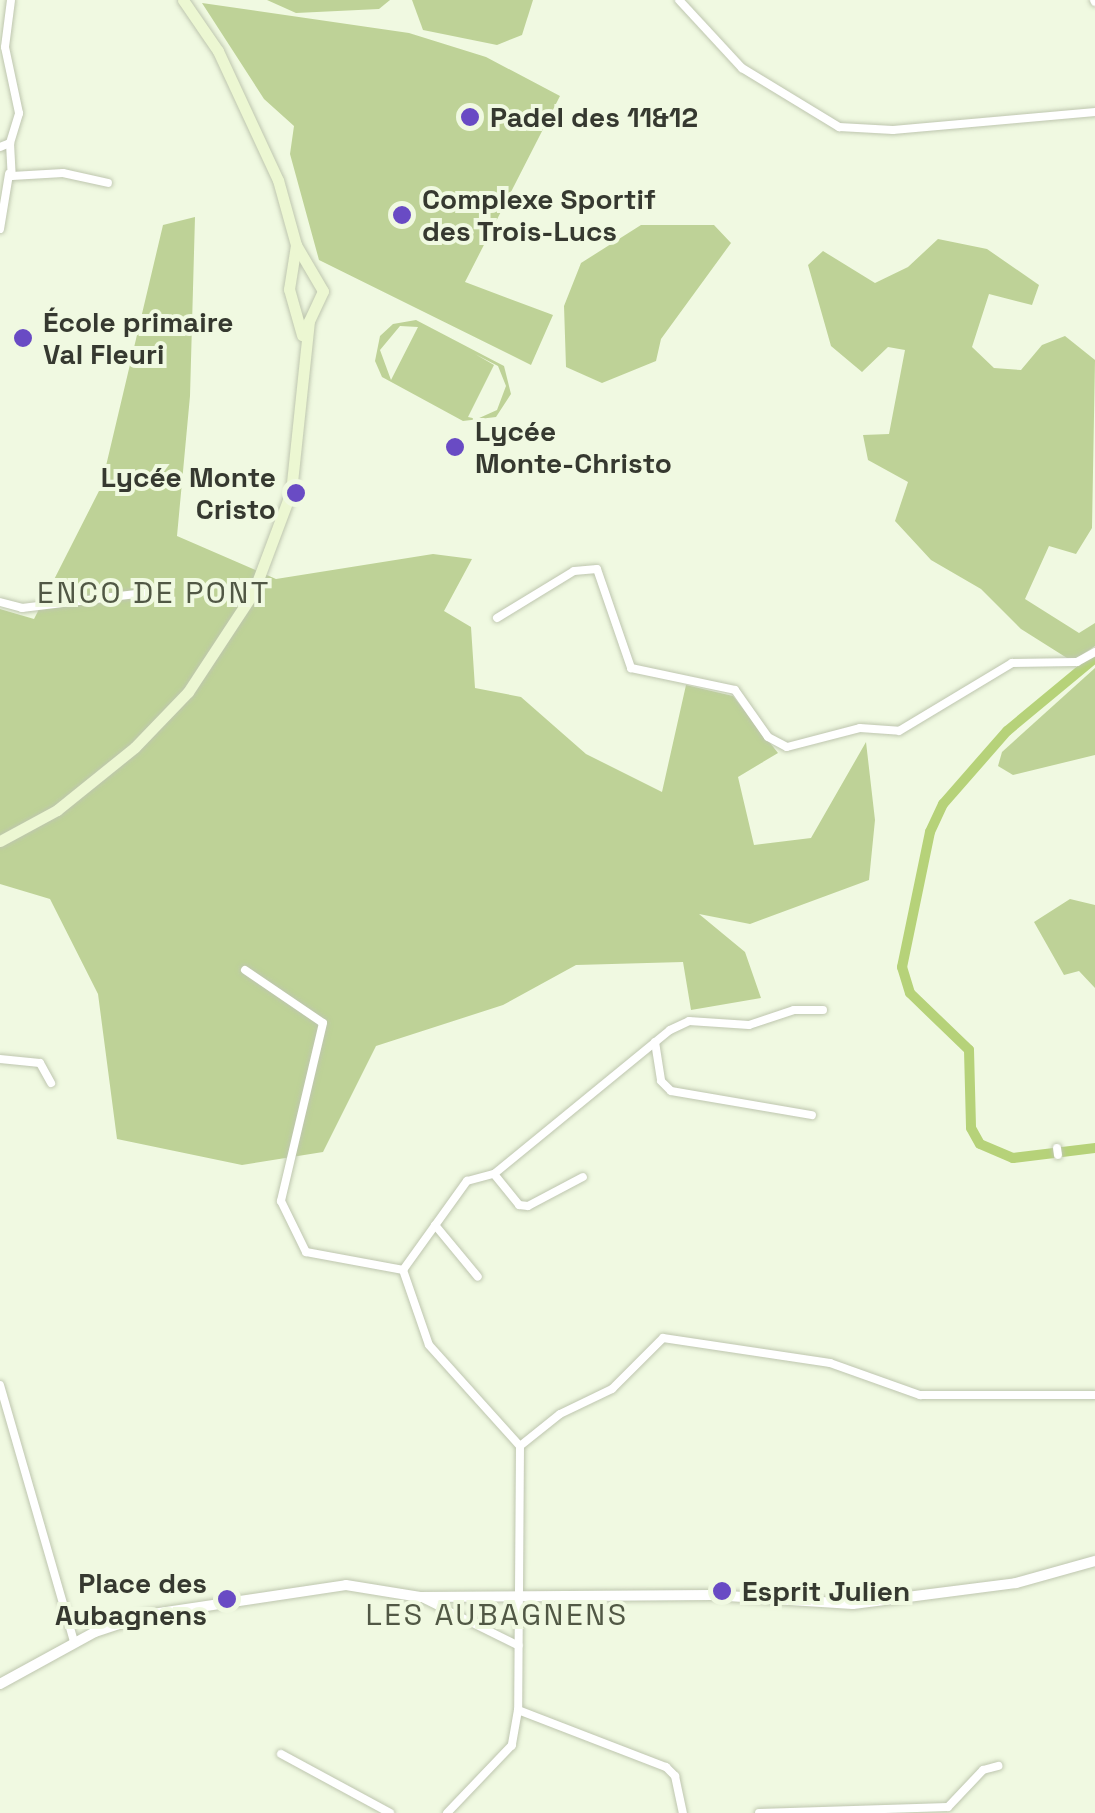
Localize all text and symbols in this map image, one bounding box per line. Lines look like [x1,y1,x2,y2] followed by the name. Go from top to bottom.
[490,100,698,134] place label: Padel des 11&12
[459,106,481,128] marker: Padel des 11&12
[422,182,656,248] place label: Complexe Sportif des Trois-Lucs
[391,204,413,226] marker: Complexe Sportif des Trois-Lucs
[43,305,233,371] place label: École primaire Val Fleuri
[12,327,34,349] marker: École primaire Val Fleuri
[475,414,672,480] place label: Lycée Monte-Christo
[444,436,466,458] marker: Lycée Monte-Christo
[101,460,276,526] place label: Lycée Monte Cristo
[285,482,307,504] marker: Lycée Monte Cristo
[37,575,271,611] district label: ENCO DE PONT
[55,1566,207,1632] place label: Place des Aubagnens
[742,1574,910,1608] place label: Esprit Julien
[711,1580,733,1602] marker: Esprit Julien
[216,1588,238,1610] marker: Place des Aubagnens
[365,1597,629,1633] district label: LES AUBAGNENS

